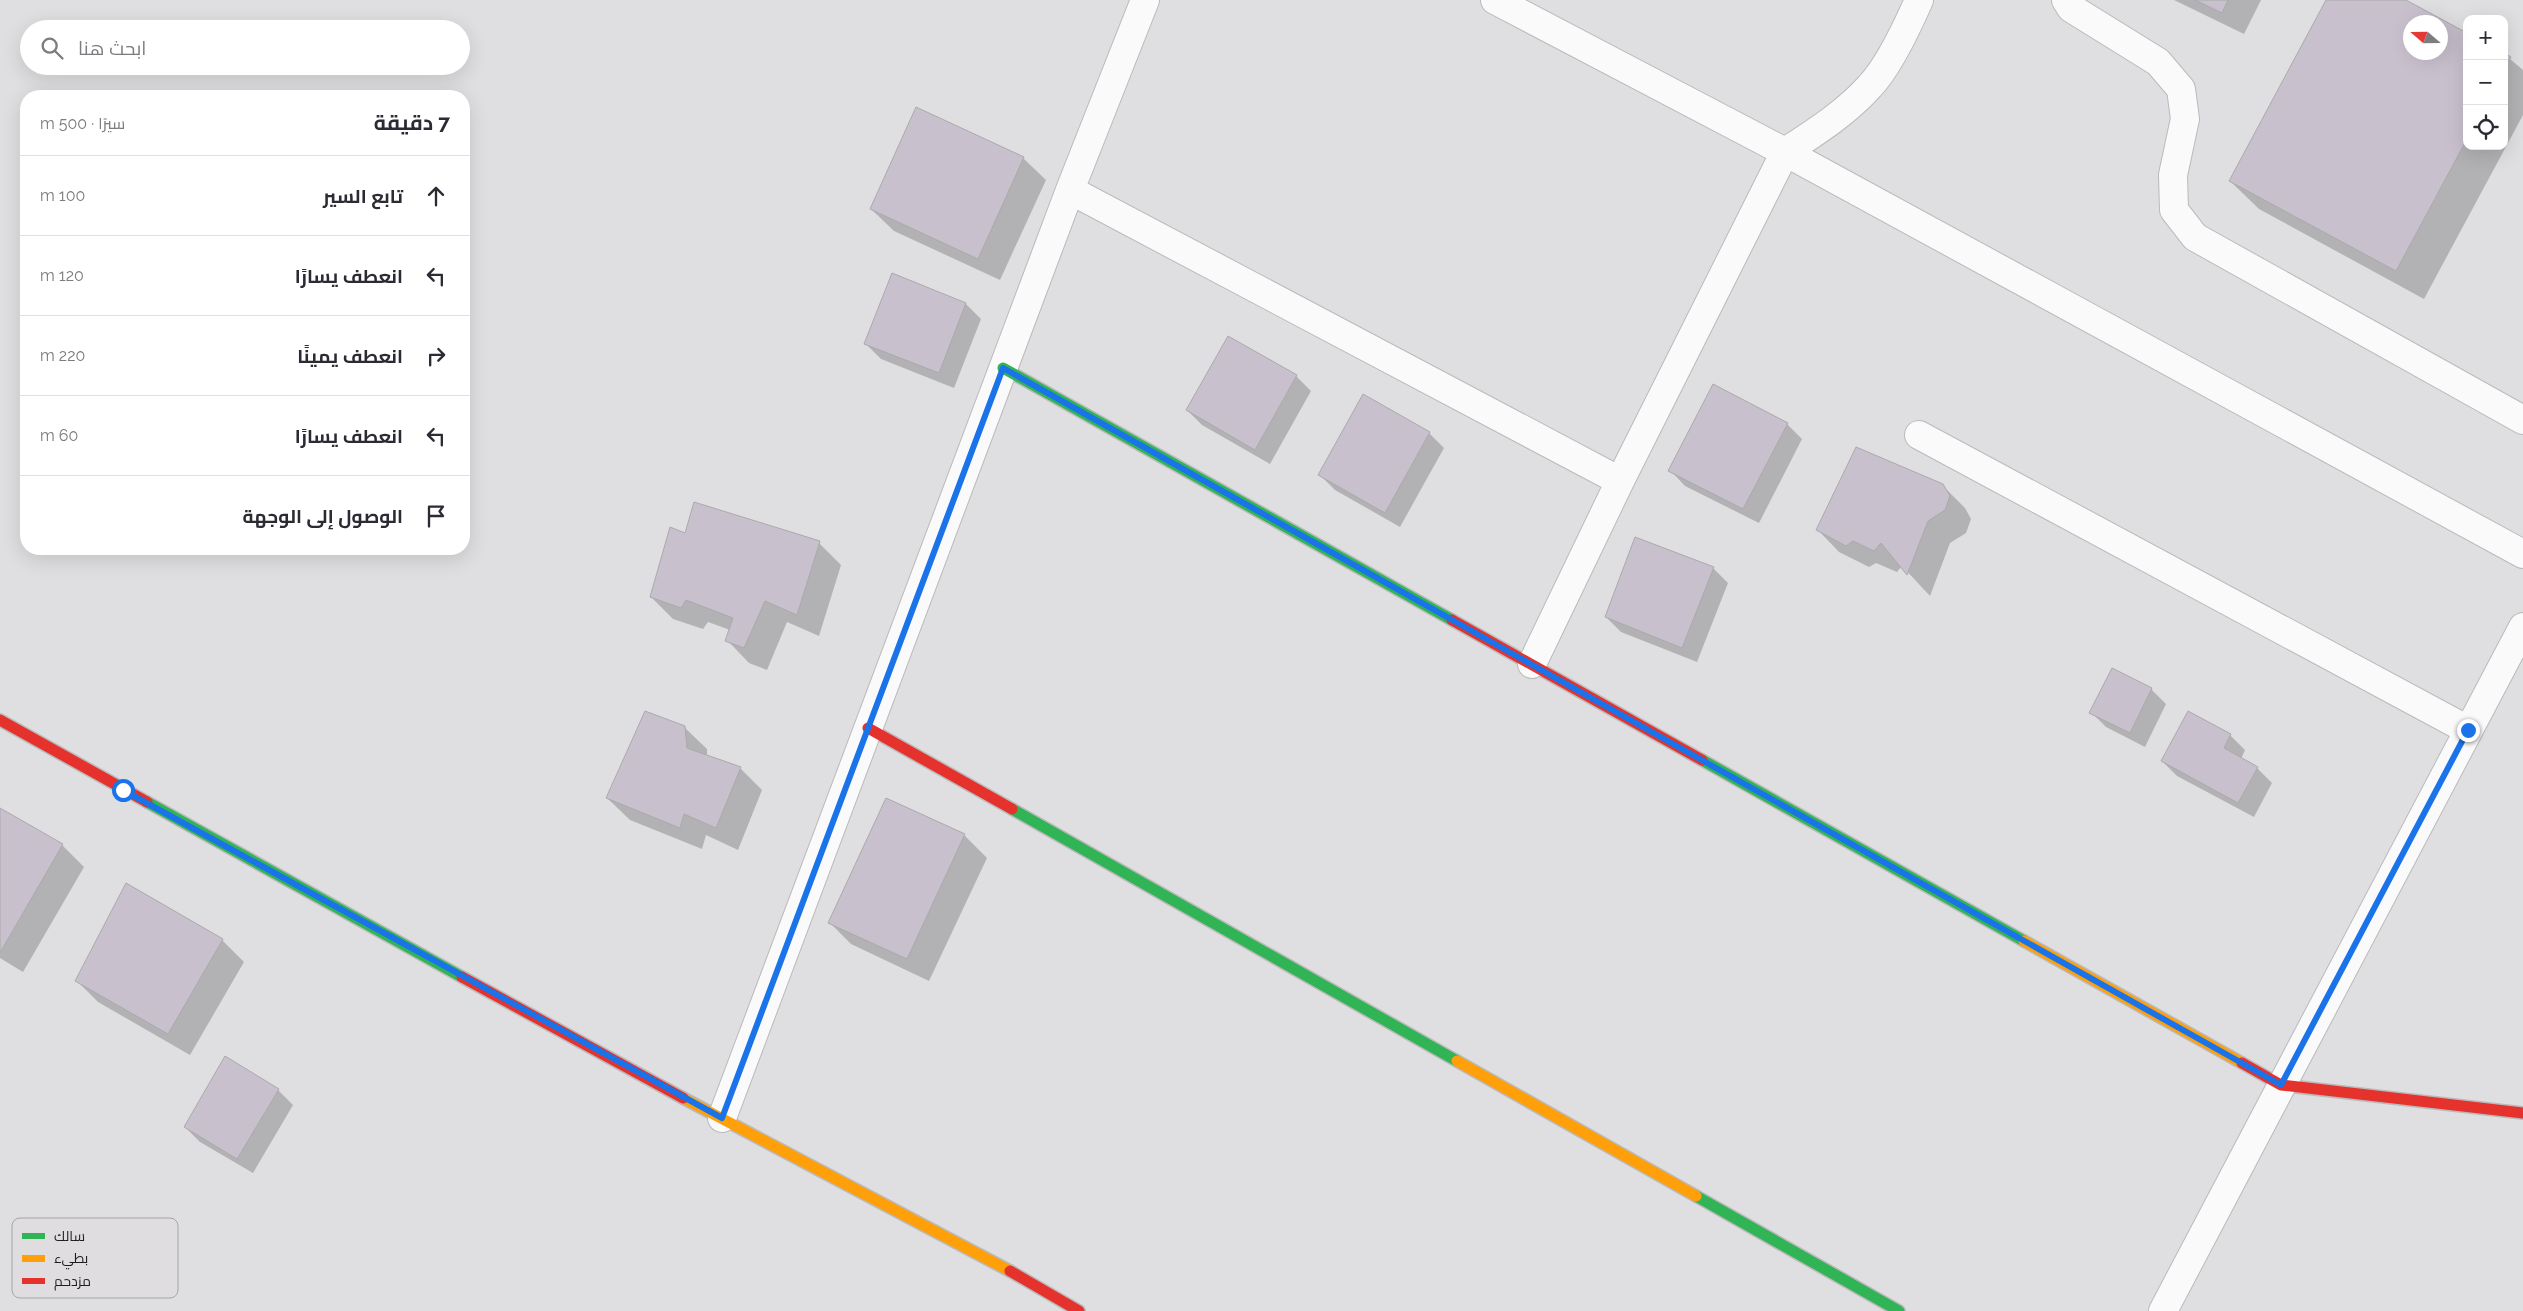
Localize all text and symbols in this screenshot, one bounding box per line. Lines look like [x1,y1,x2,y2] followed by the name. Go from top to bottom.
[2403,15,2448,60] north arrow
[2463,15,2508,150] map controls
[2463,15,2508,60] button: +
[20,20,470,75] search box
[38,34,66,62] icon: search
[78,37,146,59] text: ابحث هنا
[2463,60,2508,105] button: −
[2463,105,2508,150] button: locate
[374,110,450,135] text: 7 دقيقة
[40,114,125,133] text: سيرًا · 500 m
[422,182,450,210] icon: ahead
[323,185,403,207] text: تابع السير
[40,186,85,205] text: 100 m
[422,262,450,290] icon: left
[295,265,403,287] text: انعطف يسارًا
[40,266,84,285] text: 120 m
[422,342,450,370] icon: right
[297,345,403,367] text: انعطف يمينًا
[40,346,85,365] text: 220 m
[422,422,450,450] icon: left
[295,425,403,447] text: انعطف يسارًا
[40,426,78,445] text: 60 m
[422,502,450,530] icon: arrive
[243,505,403,527] text: الوصول إلى الوجهة
[2457,719,2480,742] route end
[112,779,135,802] route start
[12,1218,178,1298] legend
[54,1228,85,1244] text: سالك
[54,1250,88,1270] text: بطيء
[54,1273,91,1291] text: مزدحم

